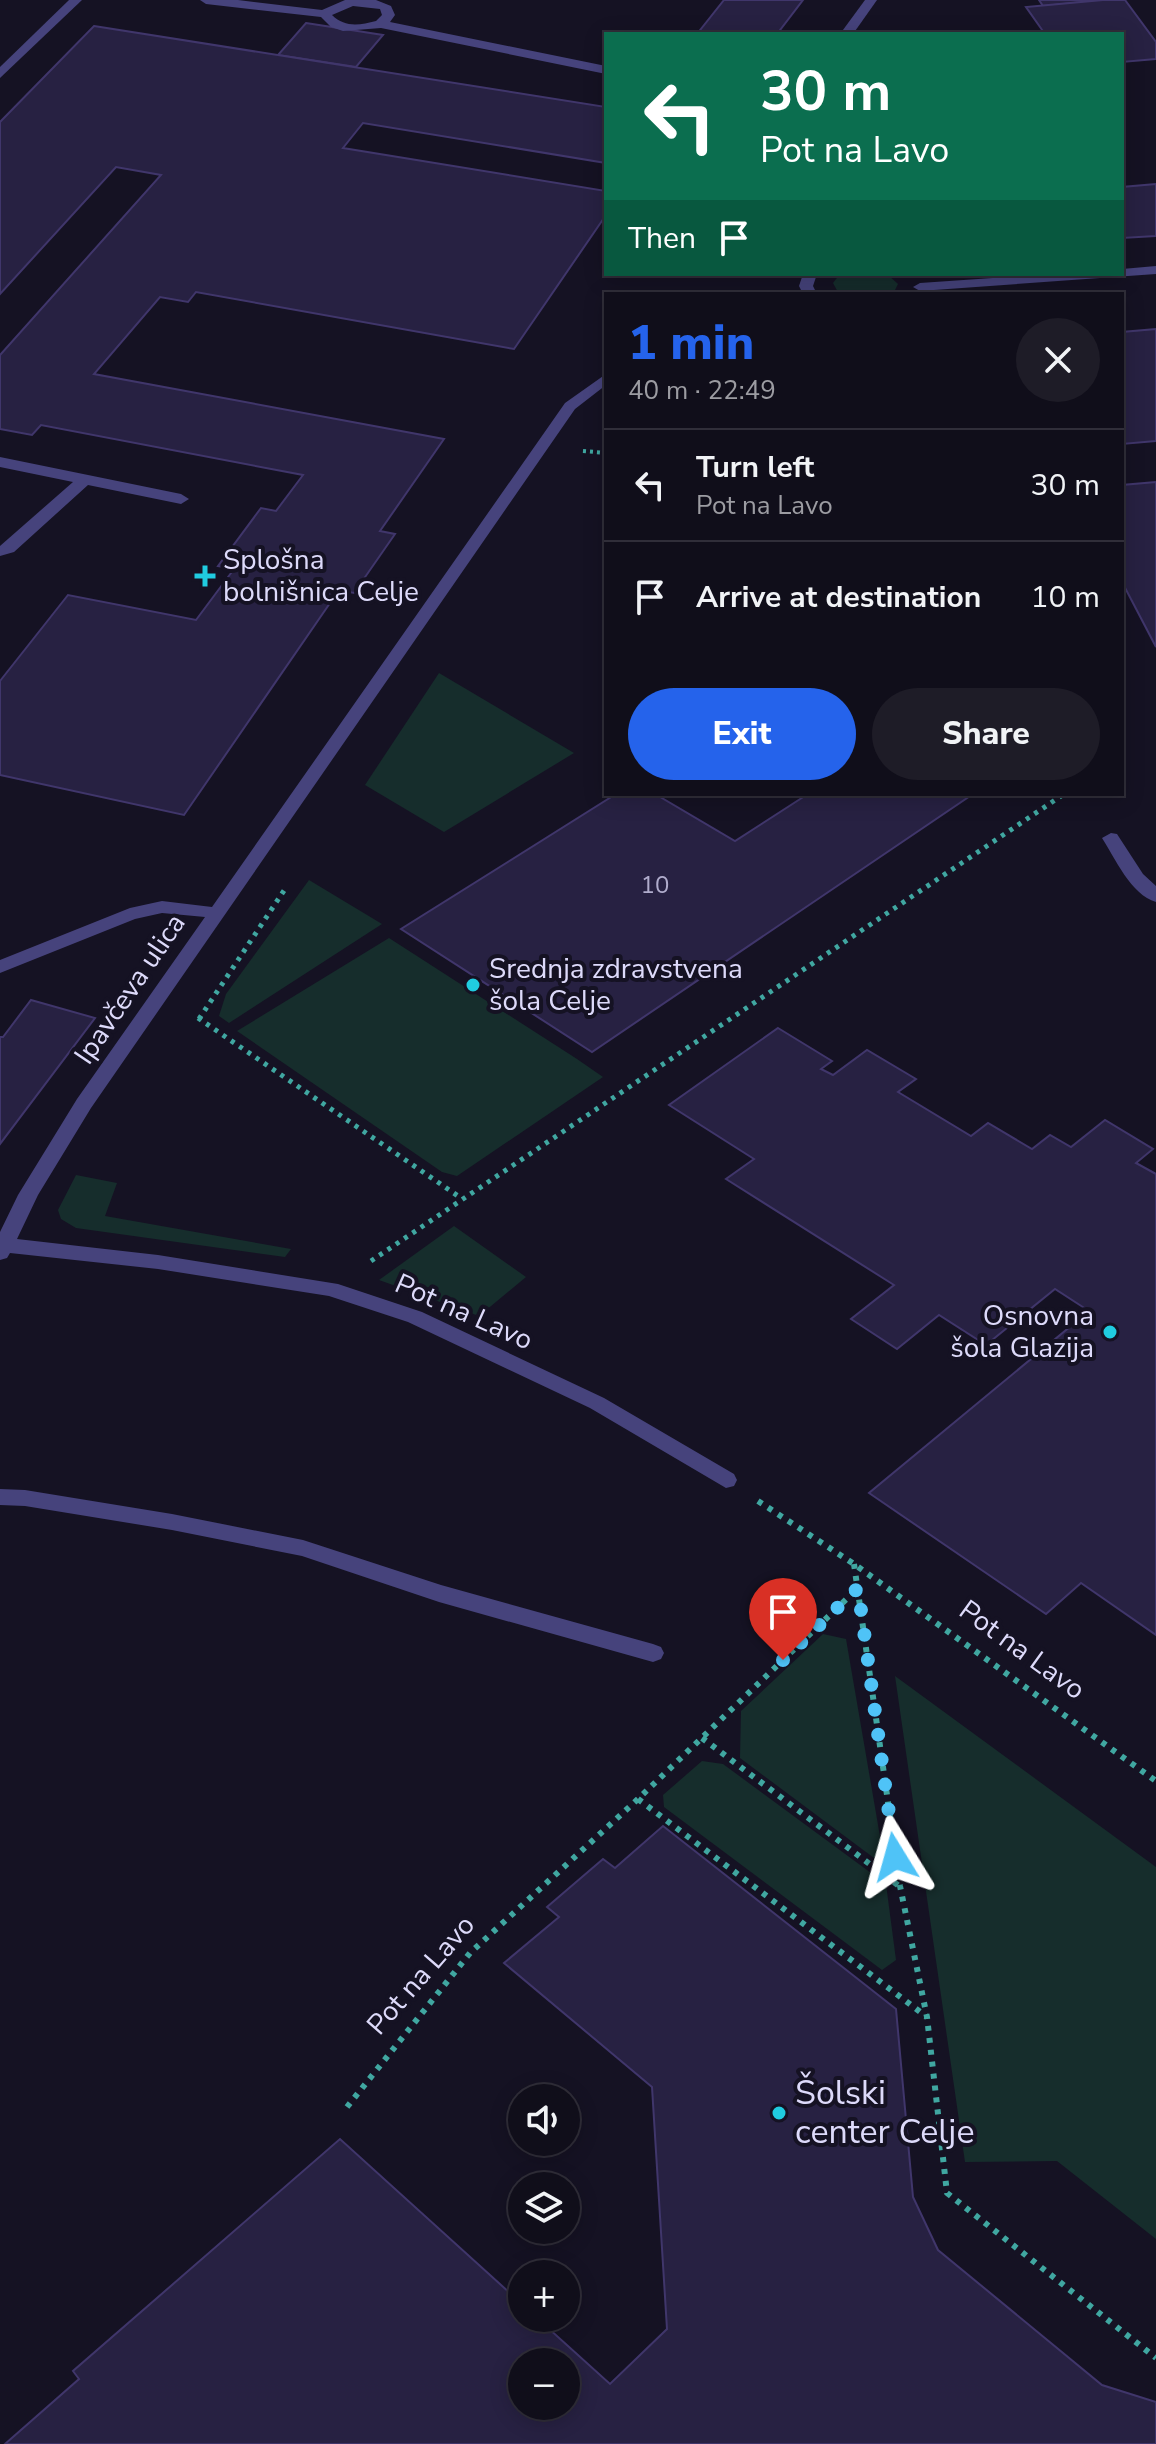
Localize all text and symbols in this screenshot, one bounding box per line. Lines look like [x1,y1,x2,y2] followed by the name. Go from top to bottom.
[760,53,891,130] text: 30 m
[628,64,732,168] icon: left
[760,126,949,175] text: Pot na Lavo
[712,216,756,260] icon: arrive
[628,218,696,259] text: Then
[628,310,754,376] text: 1 min
[1016,318,1100,402] button: close
[628,373,776,408] text: 40 m · 22:49
[696,447,814,488] text: Turn left
[628,463,672,507] icon: left
[1031,465,1100,506] text: 30 m
[696,488,833,523] text: Pot na Lavo
[223,541,419,611] place label: Splošna bolnišnica Celje
[194,565,216,587] marker: Splošna bolnišnica Celje
[628,575,672,619] icon: arrive
[696,577,981,618] text: Arrive at destination
[1031,577,1100,618] text: 10 m
[628,688,856,780] button: Exit
[872,688,1100,780] button: Share
[641,869,669,901] house number: 10
[66,906,194,1072] street label: Ipavčeva ulica
[489,950,743,1020] place label: Srednja zdravstvena šola Celje
[464,976,482,994] marker: Srednja zdravstvena šola Celje
[389,1265,539,1359] street label: Pot na Lavo
[950,1297,1094,1367] place label: Osnovna šola Glazija
[1101,1323,1119,1341] marker: Osnovna šola Glazija
[749,1578,817,1660] pin
[761,1590,805,1634] icon: arrive
[951,1591,1093,1709] street label: Pot na Lavo
[853,1815,937,1899] position arrow
[358,1907,484,2043] street label: Pot na Lavo
[795,2070,975,2155] place label: Šolski center Celje
[508,2084,580,2420] map controls
[508,2084,580,2156] button: sound
[770,2104,788,2122] marker: Šolski center Celje
[508,2172,580,2244] button: layers
[508,2260,580,2332] button: +
[508,2348,580,2420] button: −

